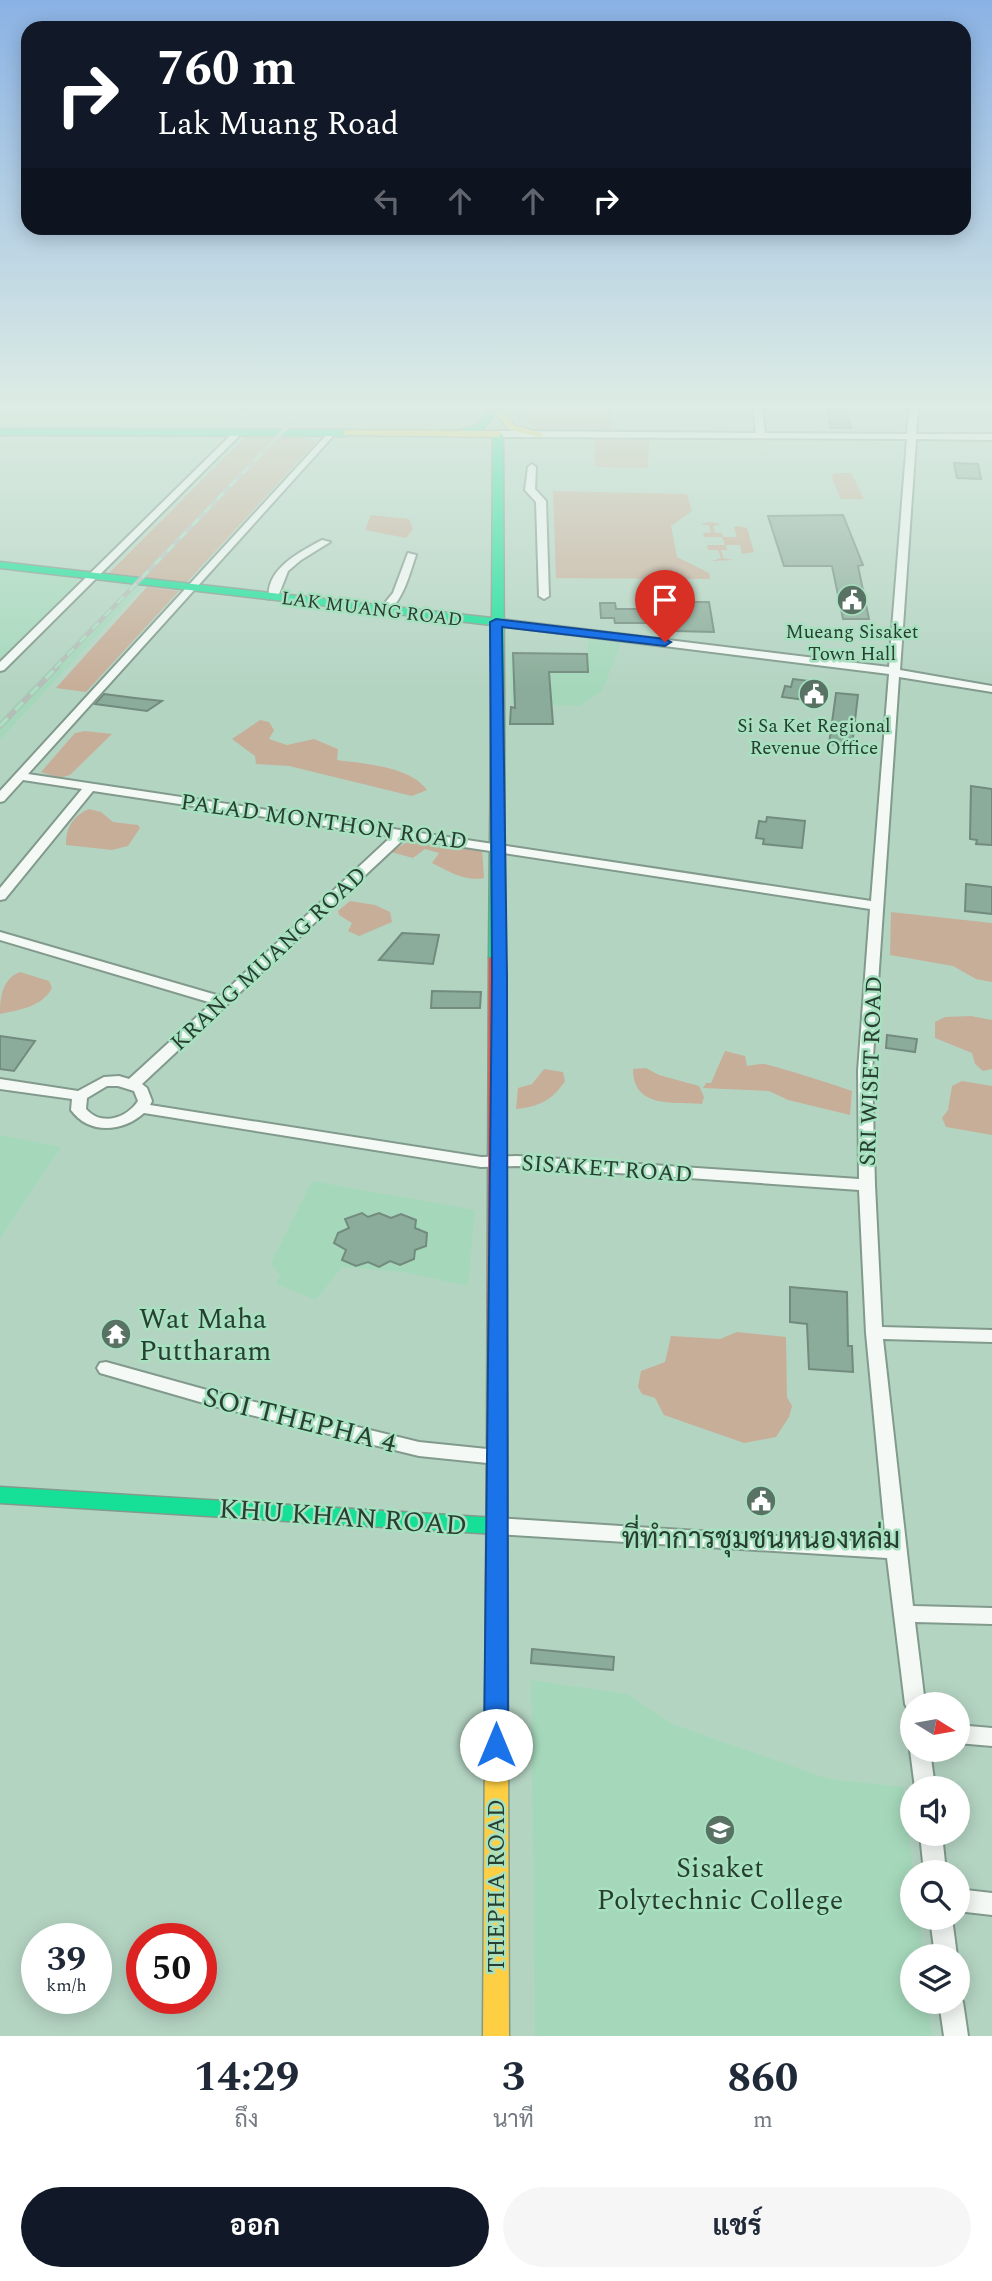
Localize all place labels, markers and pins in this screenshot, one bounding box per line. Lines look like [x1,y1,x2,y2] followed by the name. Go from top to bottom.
[635,570,695,642] pin
[835,583,869,617] public building icon: Mueang Sisaket Town Hall
[785,618,919,669] place label: Mueang Sisaket Town Hall
[797,677,831,711] public building icon: Si Sa Ket Regional Revenue Office
[737,712,891,763] place label: Si Sa Ket Regional Revenue Office
[139,1298,271,1373] place label: Wat Maha Puttharam
[99,1317,133,1351] temple icon: Wat Maha Puttharam
[744,1484,778,1518] public building icon: ที่ทำการชุมชนหนองหล่ม
[622,1514,900,1561] place label: ที่ทำการชุมชนหนองหล่ม
[703,1813,737,1847] school or university icon: Sisaket Polytechnic College
[597,1847,843,1922] place label: Sisaket Polytechnic College

